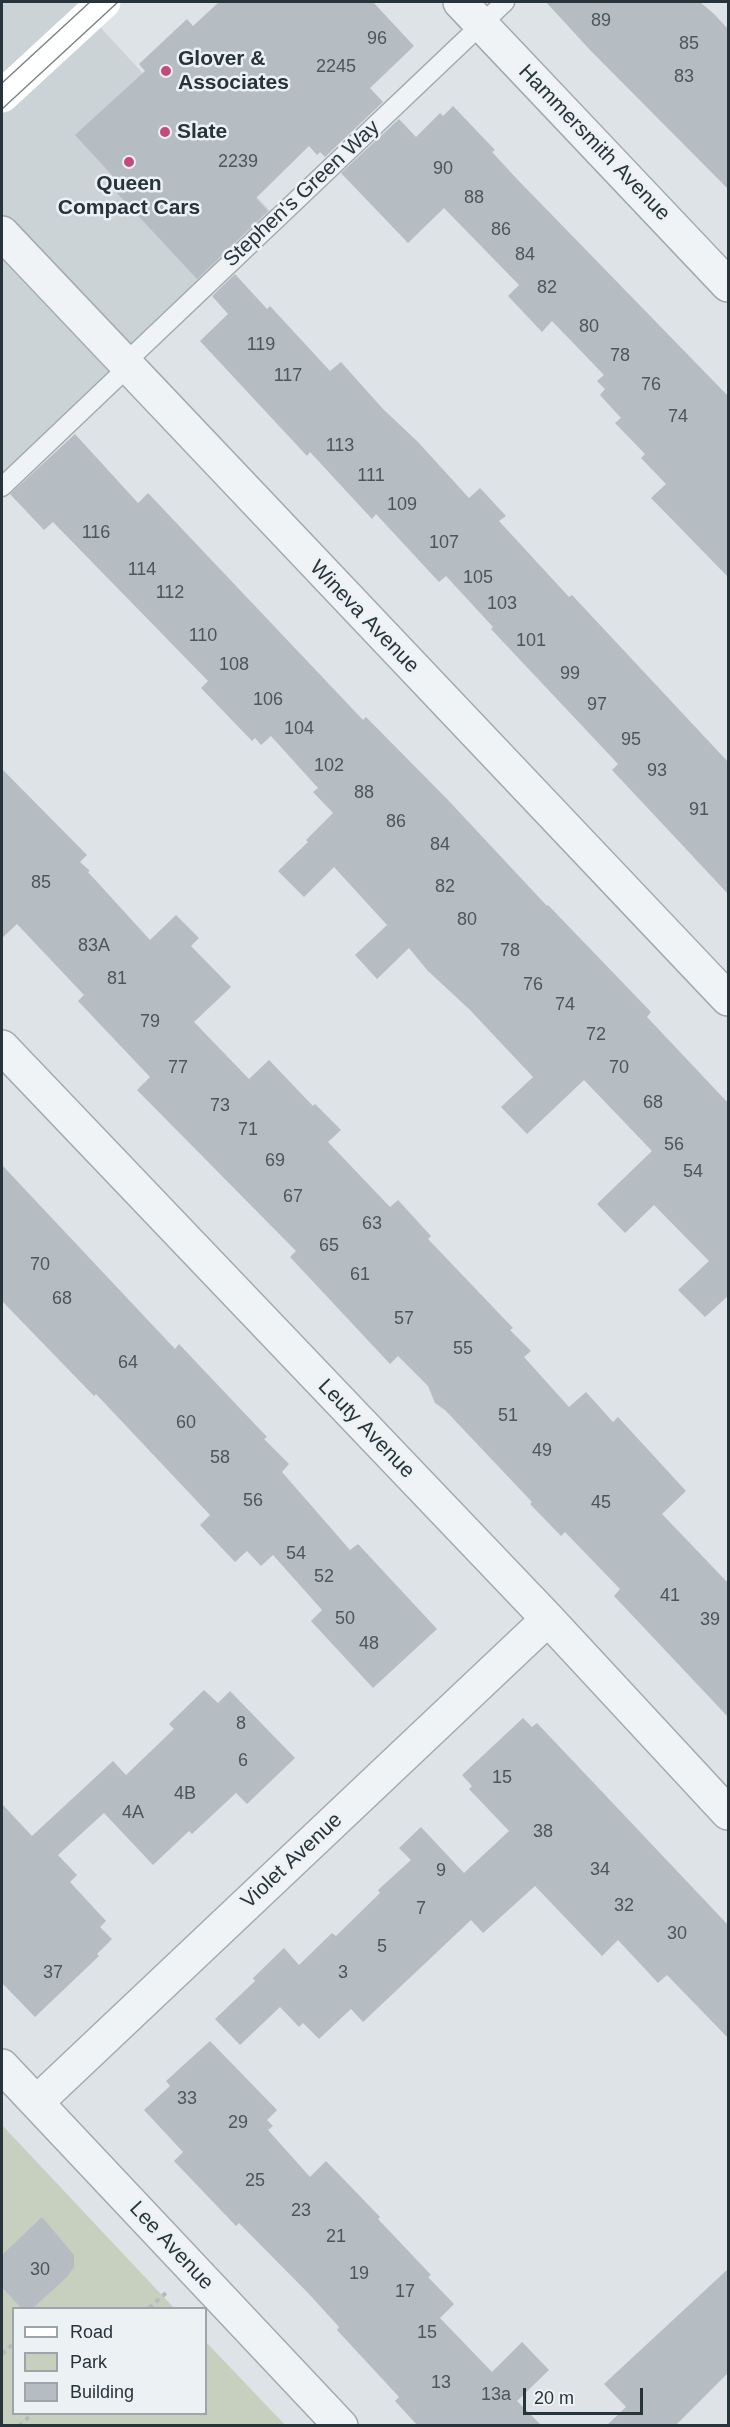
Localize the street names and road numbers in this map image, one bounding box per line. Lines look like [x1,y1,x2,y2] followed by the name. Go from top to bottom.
[513,60,675,226] street label: Hammersmith Avenue
[219,115,385,273] street label: Stephen's Green Way
[304,555,424,679] street label: Wineva Avenue
[312,1374,420,1484] street label: Leuty Avenue
[236,1808,348,1914] street label: Violet Avenue
[124,2197,218,2295] street label: Lee Avenue

